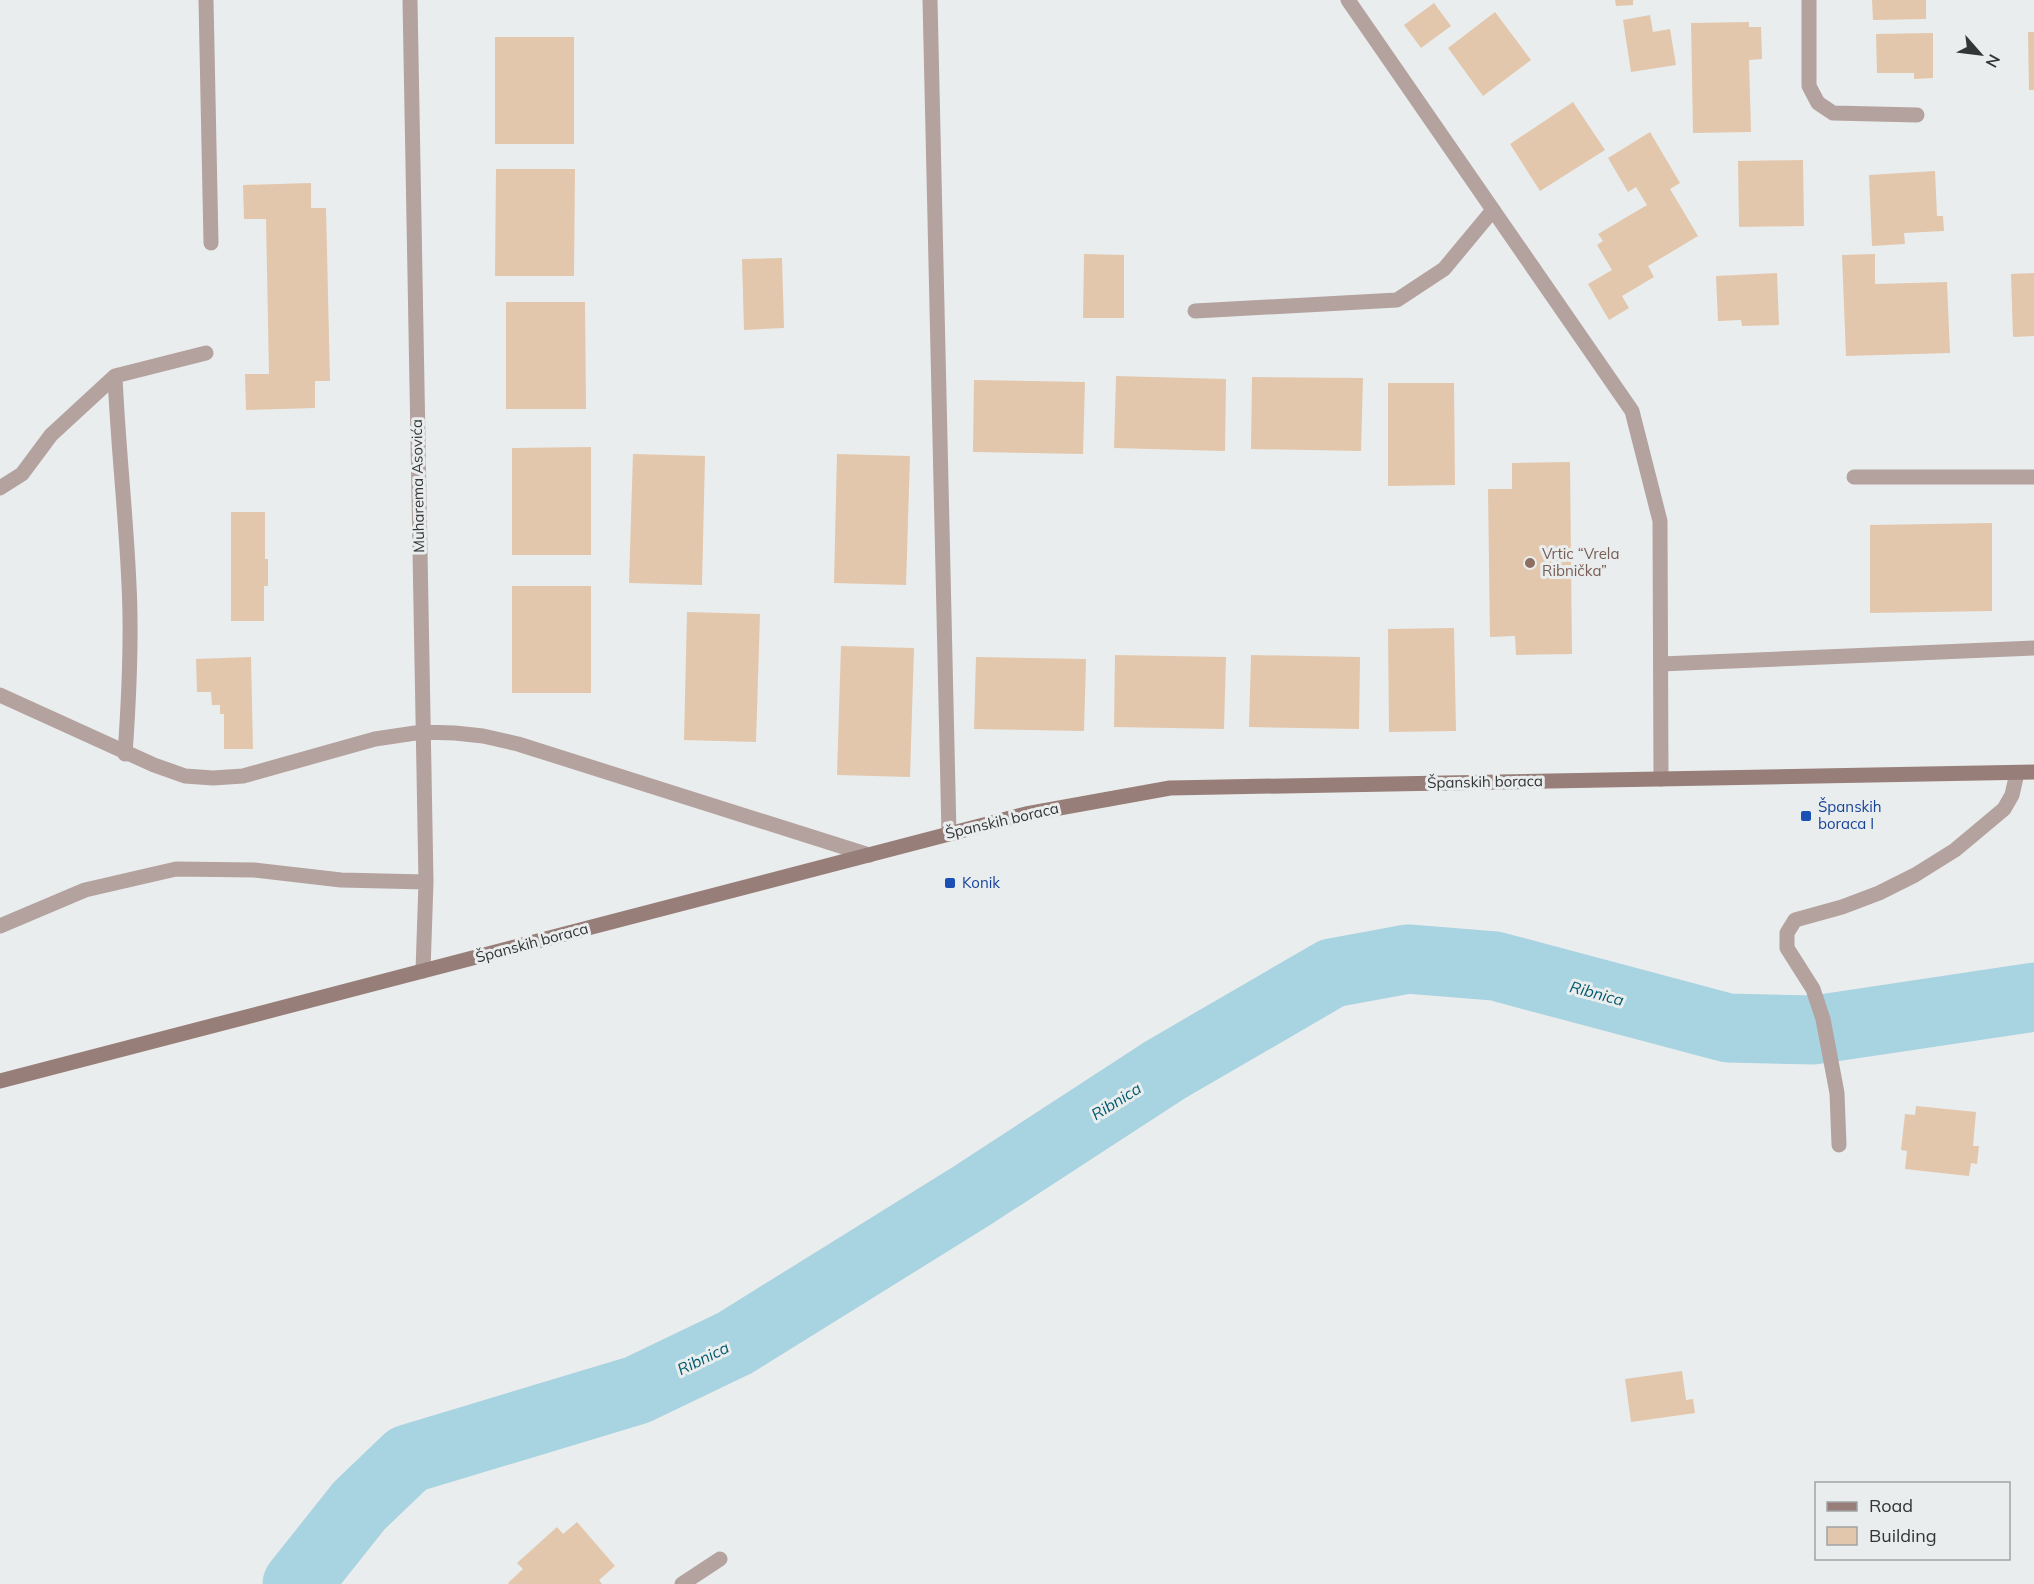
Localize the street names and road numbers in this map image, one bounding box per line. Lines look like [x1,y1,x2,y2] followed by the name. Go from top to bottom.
[407,419,428,553] street label: Muharema Asovića
[1427,771,1543,792] street label: Španskih boraca
[943,798,1060,843] street label: Španskih boraca
[473,918,590,967] street label: Španskih boraca

